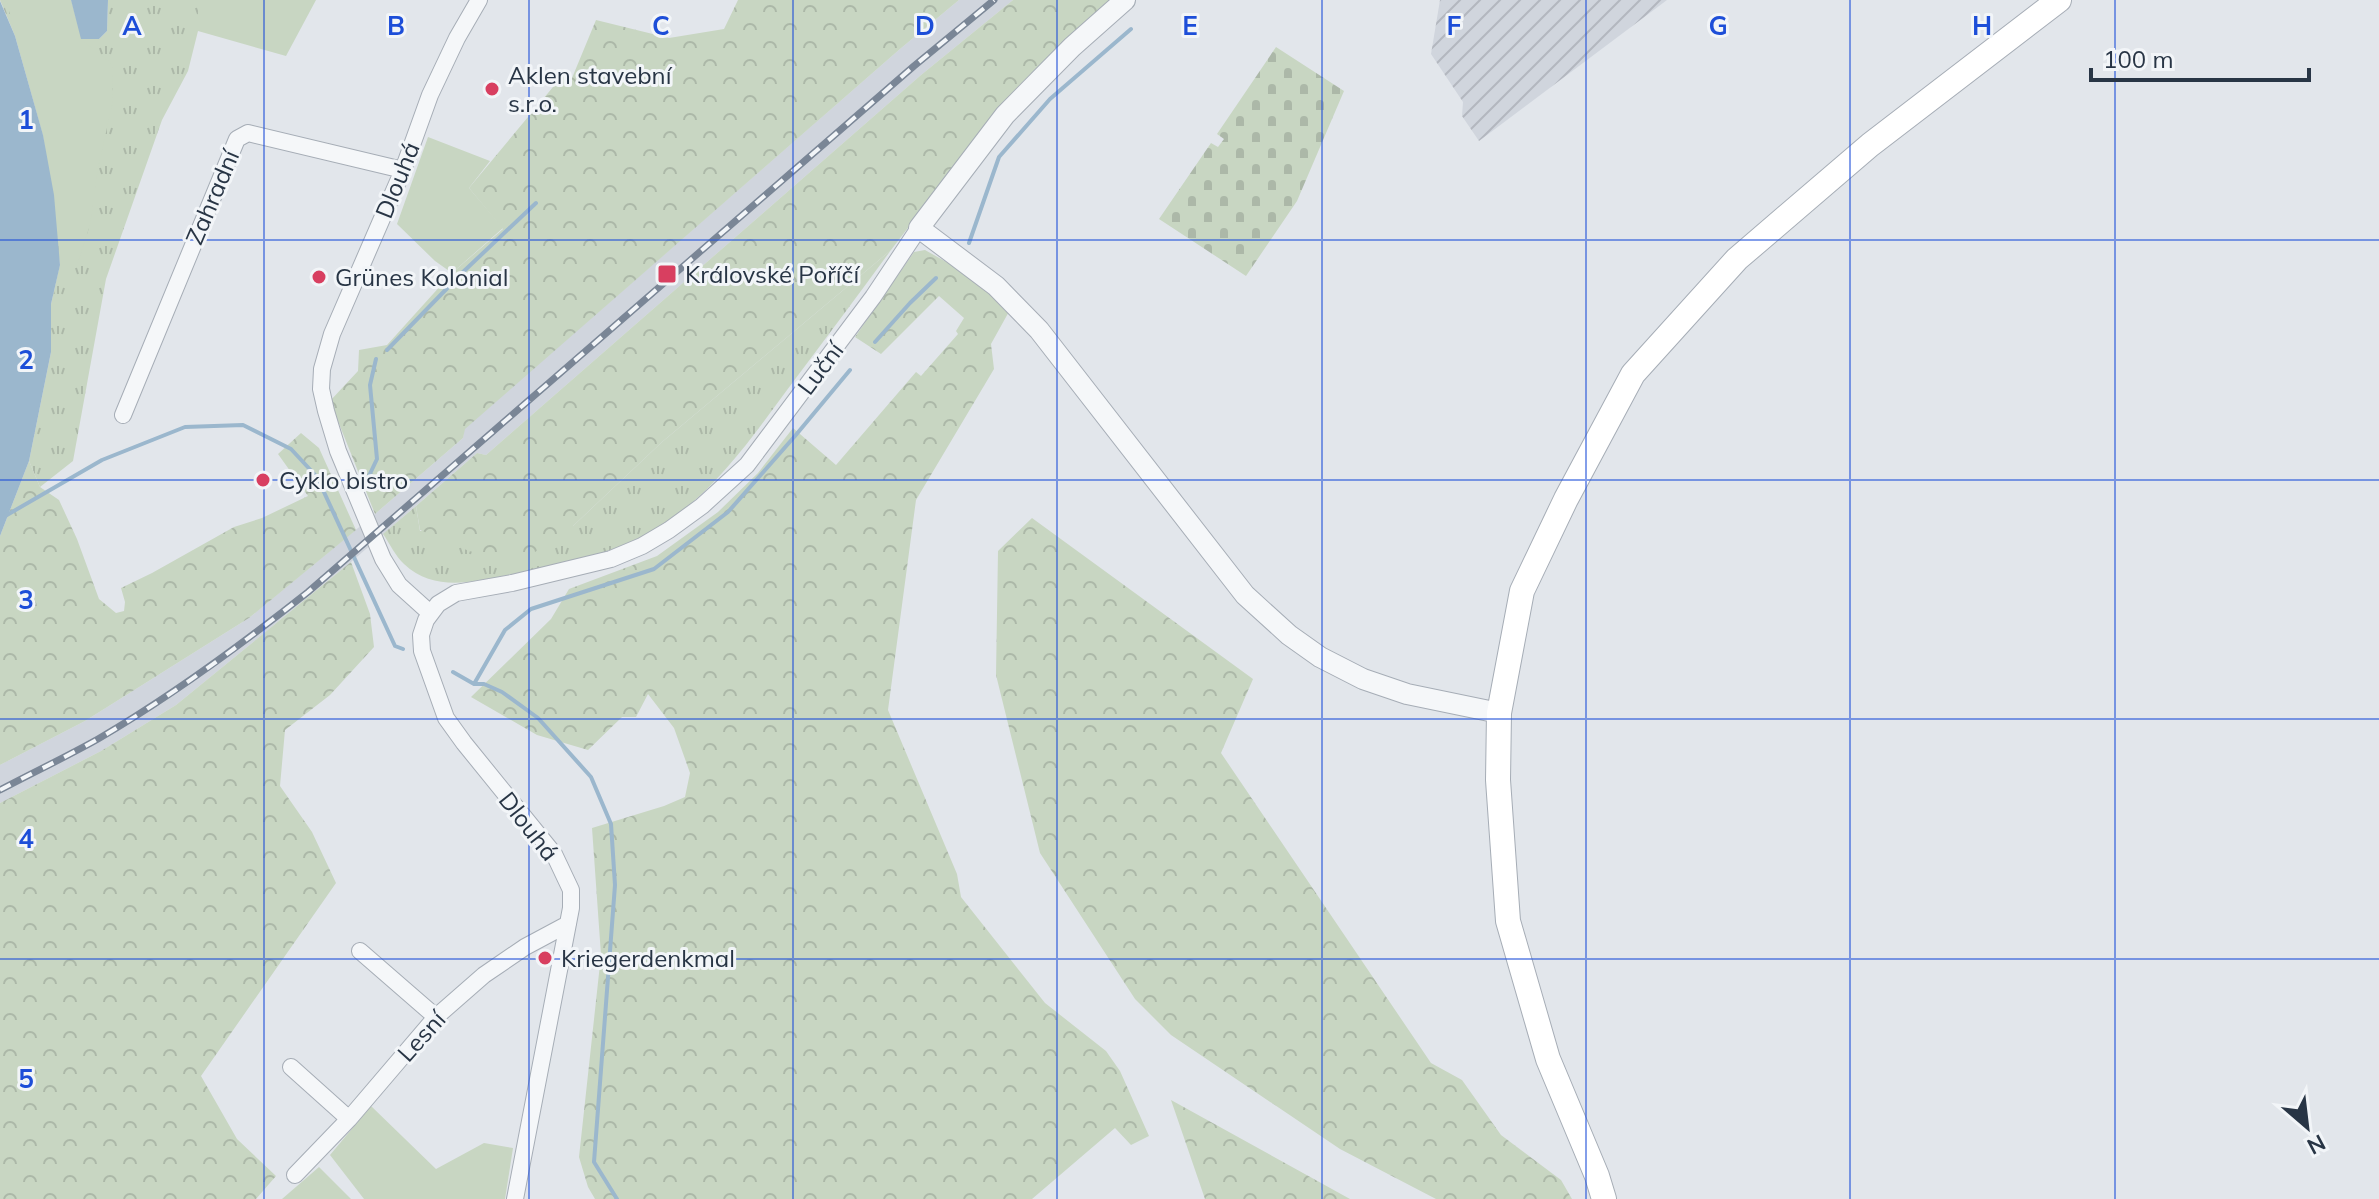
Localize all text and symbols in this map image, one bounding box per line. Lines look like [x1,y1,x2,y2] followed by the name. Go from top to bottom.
[122,9,142,42] text: A
[387,9,405,42] text: B
[652,9,670,42] text: C
[915,9,935,42] text: D
[1182,9,1198,42] text: E
[1447,9,1462,42] text: F
[1708,9,1728,42] text: G
[1972,9,1992,42] text: H
[2091,32,2309,82] scale bar
[2103,44,2174,74] text: 100 m
[508,60,673,118] place label: Aklen stavební s.r.o.
[483,80,501,98] marker: Aklen stavební s.r.o.
[18,103,34,136] text: 1
[368,137,426,223] street label: Dlouhá
[179,144,246,249] street label: Zahradní
[685,259,860,289] place label: Královské Poříčí
[335,262,508,292] place label: Grünes Kolonial
[656,263,678,285] marker: Královské Poříčí
[310,268,328,286] marker: Grünes Kolonial
[790,335,850,400] street label: Luční
[18,343,34,376] text: 2
[279,465,408,495] place label: Cyklo bistro
[254,471,272,489] marker: Cyklo bistro
[18,583,34,616] text: 3
[493,785,565,867] street label: Dlouhá
[18,822,34,855] text: 4
[561,943,735,973] place label: Kriegerdenkmal
[536,949,554,967] marker: Kriegerdenkmal
[391,1004,452,1067] street label: Lesní
[18,1062,34,1095] text: 5
[2267,1087,2347,1167] north arrow
[2302,1128,2330,1161] text: N

